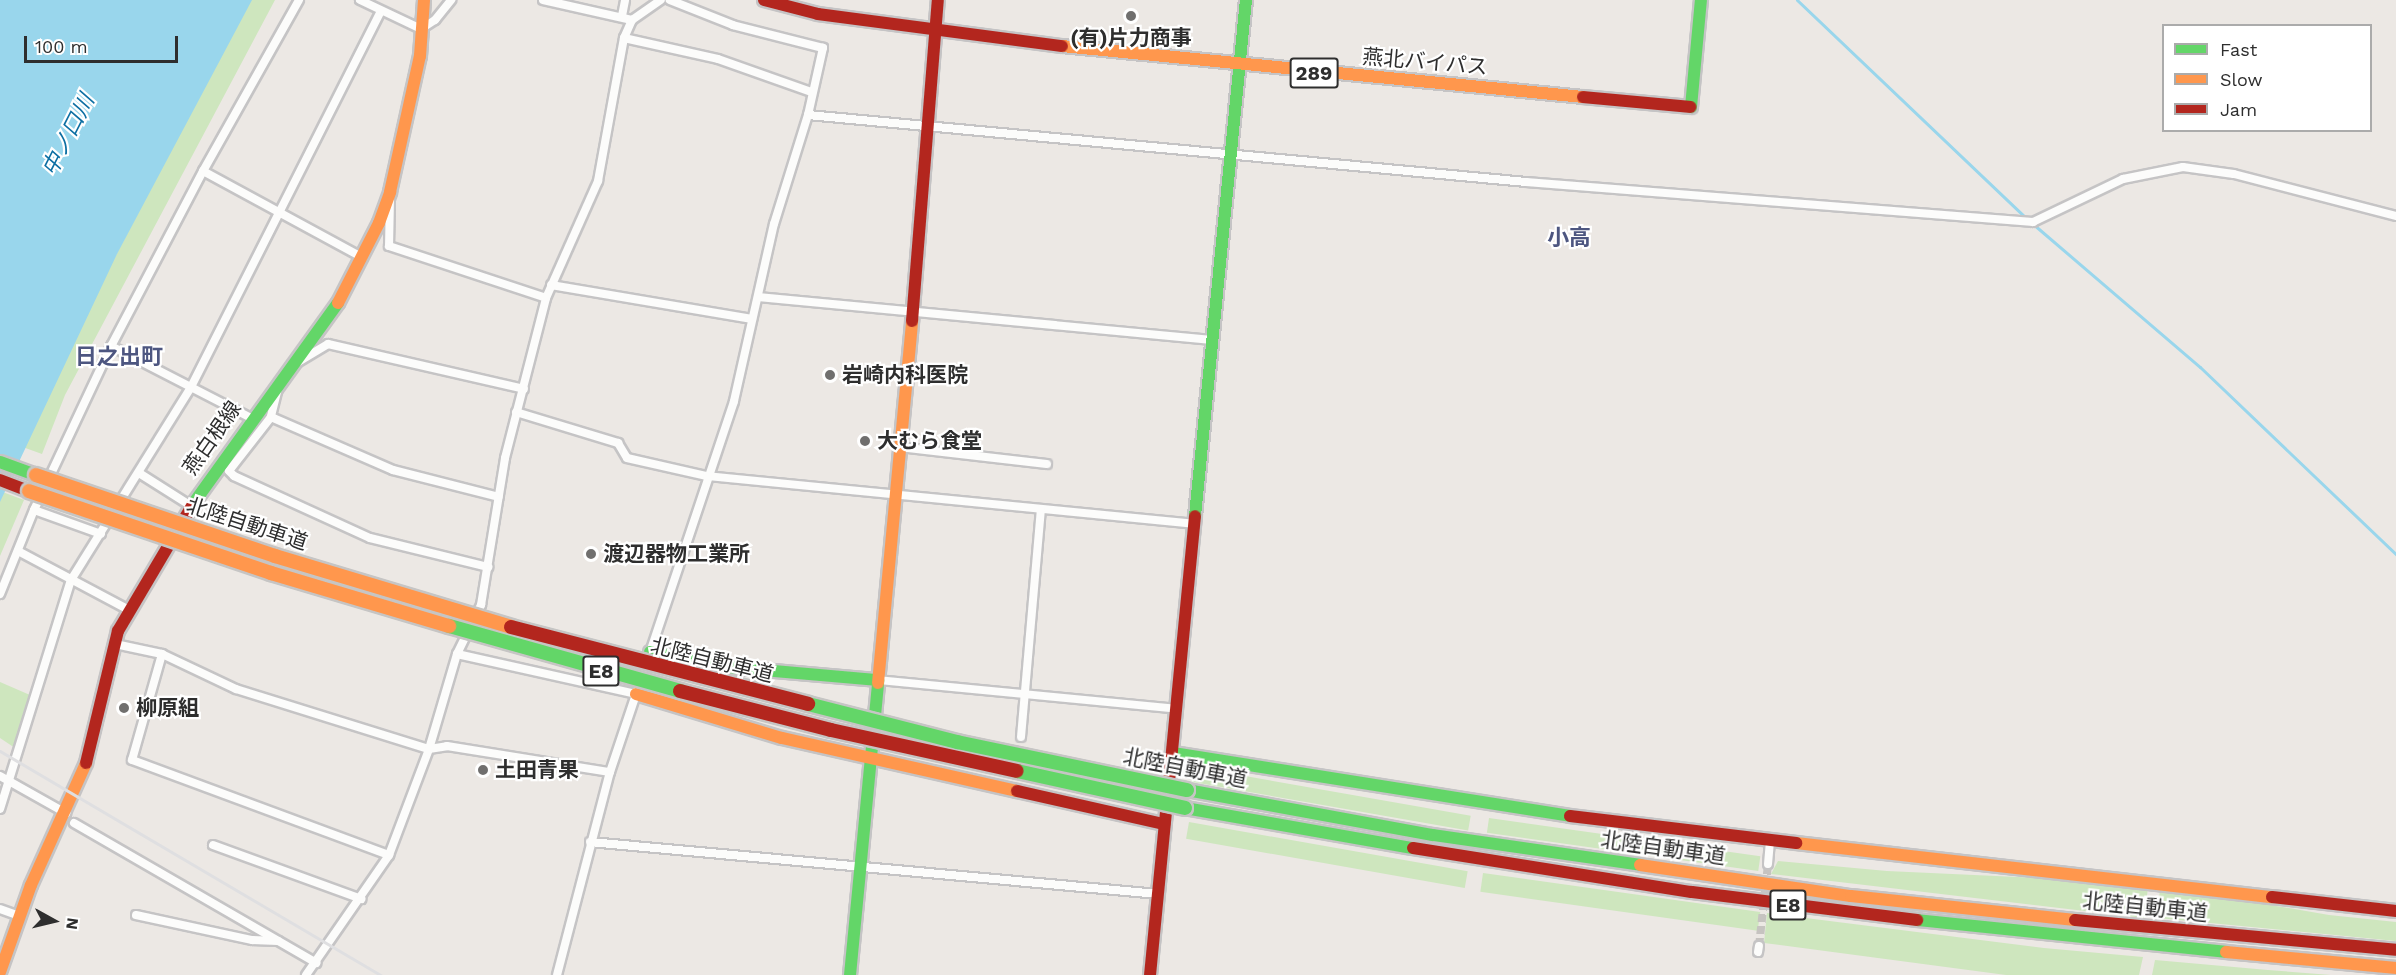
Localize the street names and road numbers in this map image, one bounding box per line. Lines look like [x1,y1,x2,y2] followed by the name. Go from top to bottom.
[1361,44,1489,80] street label: 燕北バイパス
[1288,56,1340,90] road number: 289
[178,396,246,480] street label: 燕白根線
[183,493,311,555] street label: 北陸自動車道
[648,633,776,687] street label: 北陸自動車道
[582,654,620,688] road number: E8
[1121,744,1249,792] street label: 北陸自動車道
[1599,827,1727,869] street label: 北陸自動車道
[1768,888,1808,922] road number: E8
[2081,888,2209,926] street label: 北陸自動車道

